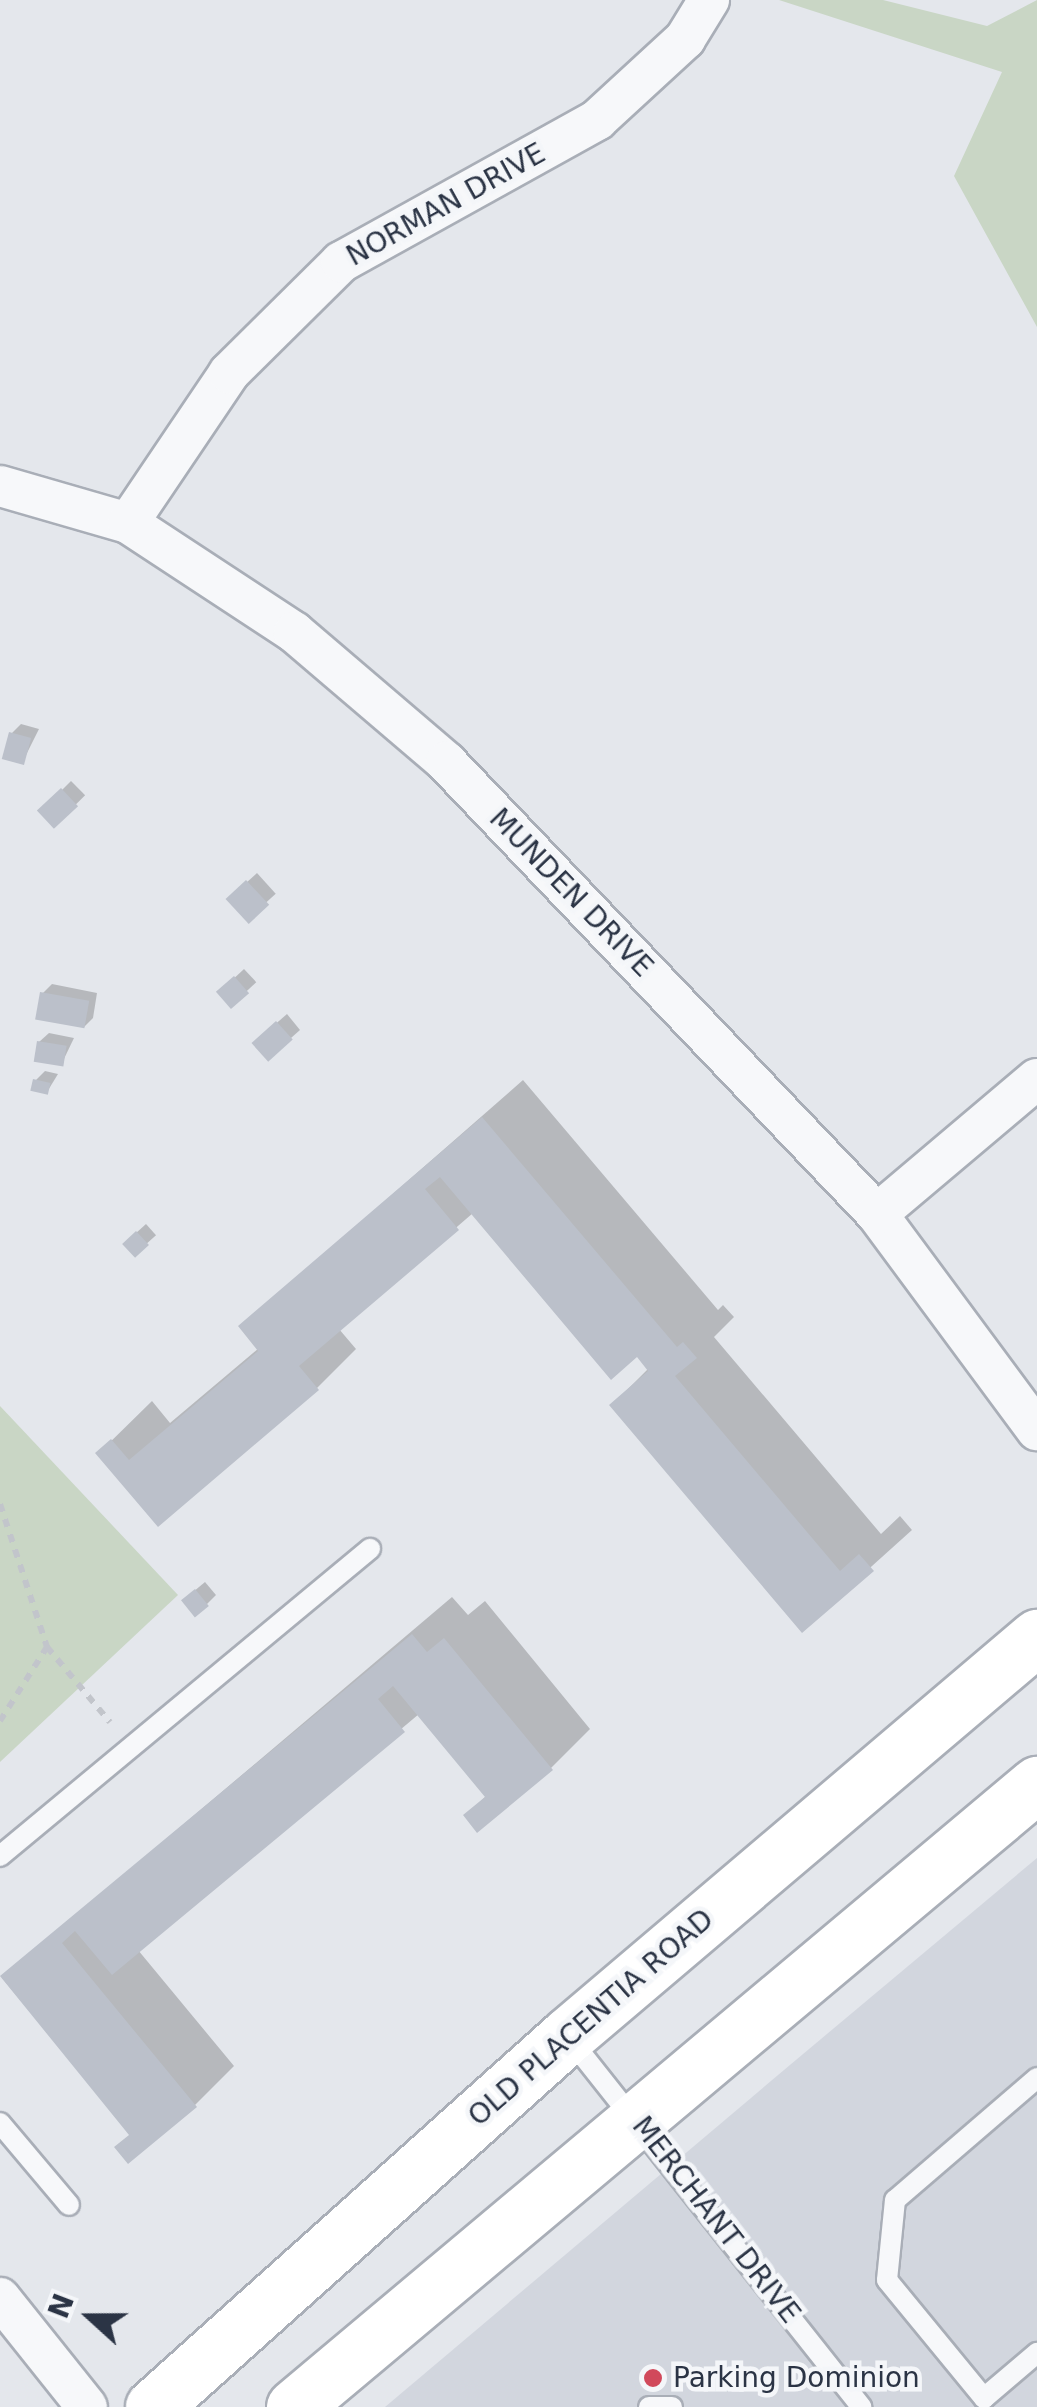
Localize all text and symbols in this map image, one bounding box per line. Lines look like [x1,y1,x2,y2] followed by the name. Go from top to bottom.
[341,137,551,273] street label: NORMAN DRIVE
[482,802,660,984] street label: MUNDEN DRIVE
[462,1903,720,2133] street label: OLD PLACENTIA ROAD
[625,2110,807,2330] street label: MERCHANT DRIVE
[40,2267,140,2367] north arrow
[42,2289,81,2323] text: N
[673,2361,920,2395] place label: Parking Dominion
[642,2367,664,2389] marker: Parking Dominion

